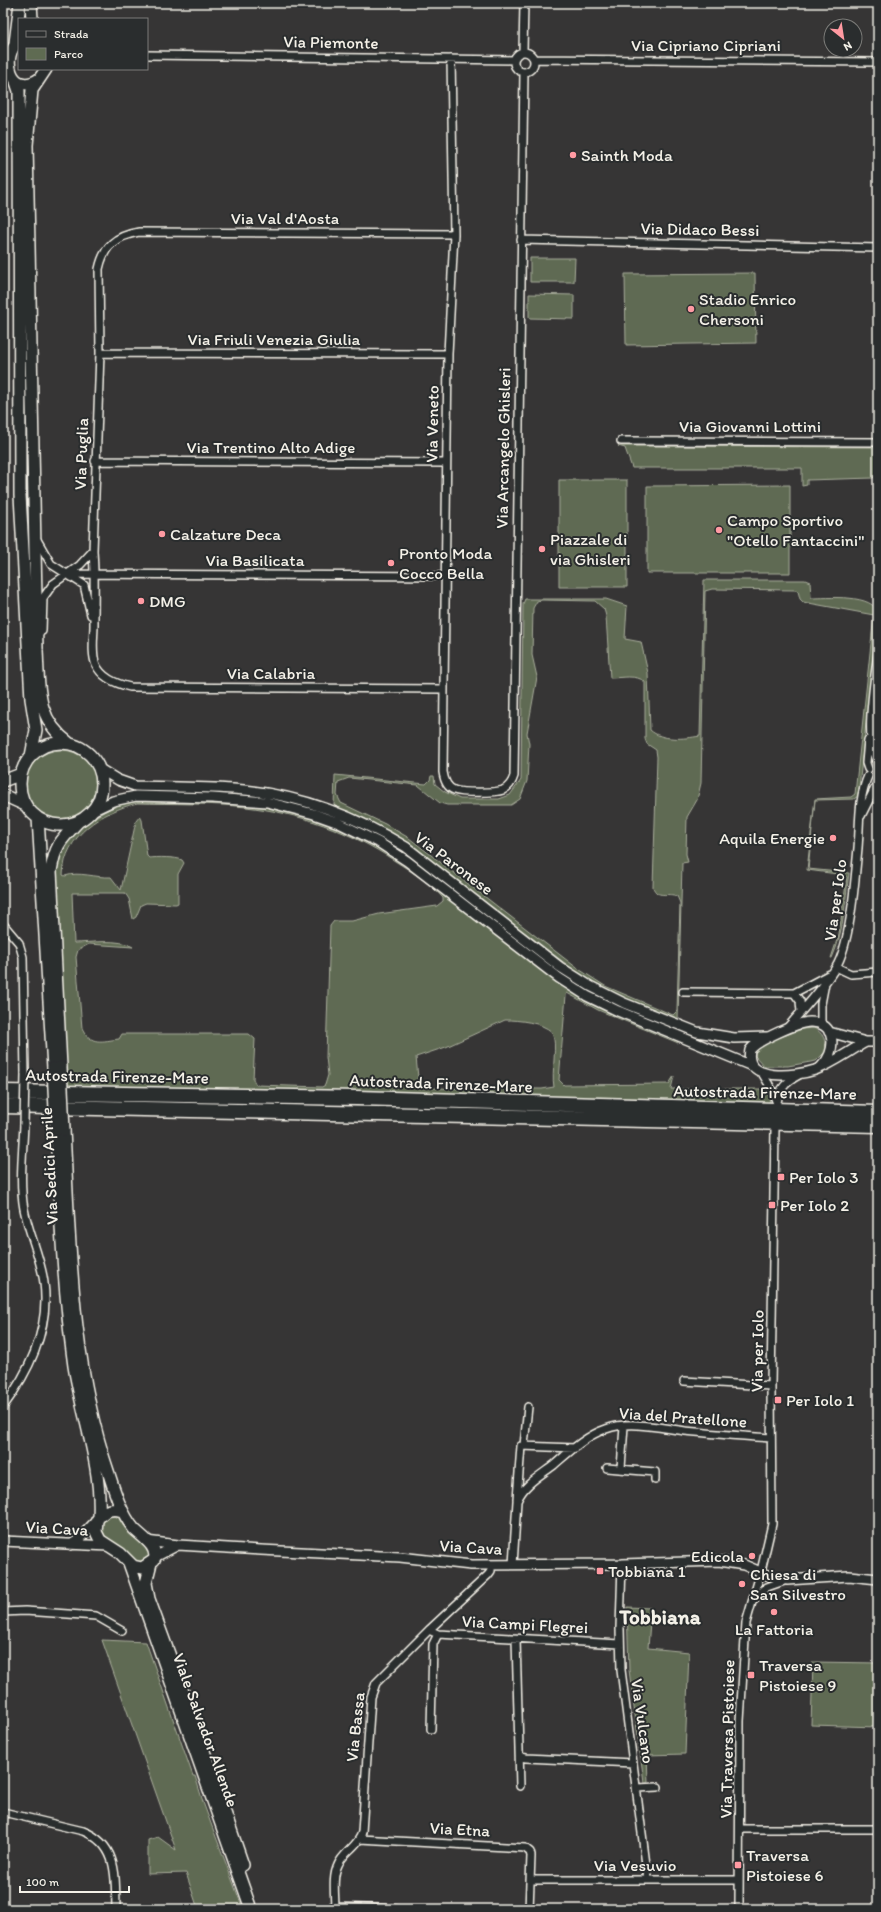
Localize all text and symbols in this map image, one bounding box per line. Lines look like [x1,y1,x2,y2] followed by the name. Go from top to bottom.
[18,18,148,70] legend
[823,18,863,58] north arrow
[54,27,89,41] text: Strada
[283,31,379,53] street label: Via Piemonte
[631,35,781,55] street label: Via Cipriano Cipriani
[841,39,854,54] text: N
[54,47,83,61] text: Parco
[581,145,673,165] place label: Sainth Moda
[568,150,578,160] marker: Sainth Moda
[231,208,339,228] street label: Via Val d'Aosta
[640,218,760,240] street label: Via Didaco Bessi
[699,289,796,329] place label: Stadio Enrico Chersoni
[686,304,696,314] marker: Stadio Enrico Chersoni
[188,329,361,349] street label: Via Friuli Venezia Giulia
[492,367,514,529] street label: Via Arcangelo Ghisleri
[421,385,443,463] street label: Via Veneto
[679,416,821,436] street label: Via Giovanni Lottini
[70,418,92,490] street label: Via Puglia
[187,437,355,457] street label: Via Trentino Alto Adige
[727,510,864,550] place label: Campo Sportivo "Otello Fantaccini"
[170,524,281,544] place label: Calzature Deca
[714,525,724,535] marker: Campo Sportivo "Otello Fantaccini"
[157,529,167,539] marker: Calzature Deca
[550,529,630,569] place label: Piazzale di via Ghisleri
[399,543,492,583] place label: Pronto Moda Cocco Bella
[537,544,547,554] marker: Piazzale di via Ghisleri
[205,550,305,570] street label: Via Basilicata
[386,558,396,568] marker: Pronto Moda Cocco Bella
[149,591,186,611] place label: DMG
[136,596,146,606] marker: DMG
[227,663,316,683] street label: Via Calabria
[411,827,497,899] street label: Via Paronese
[719,828,825,848] place label: Aquila Energie
[828,833,838,843] marker: Aquila Energie
[819,858,851,942] street label: Via per Iolo
[25,1064,209,1088] street label: Autostrada Firenze-Mare
[349,1070,533,1096] street label: Autostrada Firenze-Mare
[673,1080,857,1104] street label: Autostrada Firenze-Mare
[36,1107,62,1225] street label: Via Sedici Aprile
[789,1167,858,1187] place label: Per Iolo 3
[776,1172,786,1182] marker: Per Iolo 3
[780,1195,849,1215] place label: Per Iolo 2
[767,1200,777,1210] marker: Per Iolo 2
[746,1310,768,1392] street label: Via per Iolo
[786,1390,854,1410] place label: Per Iolo 1
[773,1395,783,1405] marker: Per Iolo 1
[618,1403,748,1431] street label: Via del Pratellone
[25,1516,89,1540] street label: Via Cava
[439,1535,503,1559] street label: Via Cava
[691,1546,744,1566] place label: Edicola
[747,1551,757,1561] marker: Edicola
[608,1561,686,1581] place label: Tobbiana 1
[750,1564,846,1604] place label: Chiesa di San Silvestro
[595,1566,605,1576] marker: Tobbiana 1
[737,1579,747,1589] marker: Chiesa di San Silvestro
[618,1604,702,1629] district label: Tobbiana
[769,1607,779,1617] marker: La Fattoria
[461,1611,589,1637] street label: Via Campi Flegrei
[735,1619,813,1639] place label: La Fattoria
[169,1650,243,1810] street label: Viale Salvador Allende
[759,1655,837,1695] place label: Traversa Pistoiese 9
[716,1659,738,1819] street label: Via Traversa Pistoiese
[746,1670,756,1680] marker: Traversa Pistoiese 9
[627,1677,659,1765] street label: Via Vulcano
[341,1691,369,1763] street label: Via Bassa
[429,1817,491,1841] street label: Via Etna
[746,1845,824,1885] place label: Traversa Pistoiese 6
[594,1855,676,1875] street label: Via Vesuvio
[733,1860,743,1870] marker: Traversa Pistoiese 6
[20,1868,129,1894] scale bar
[26,1875,59,1889] text: 100 m

